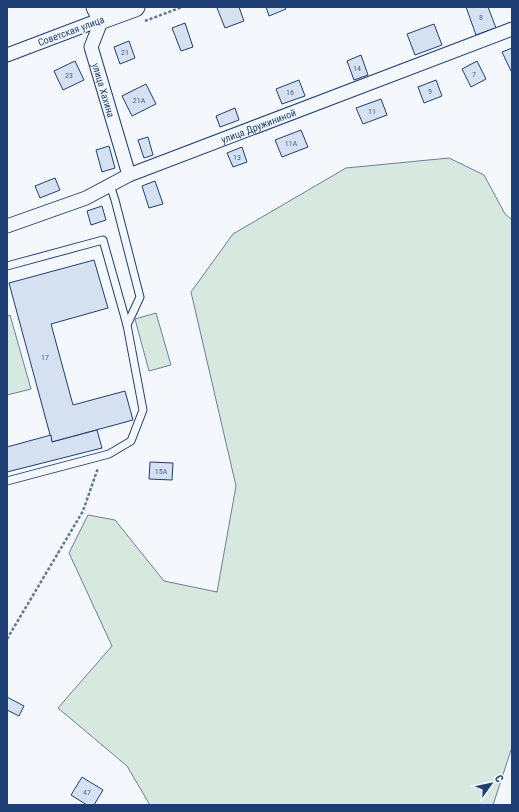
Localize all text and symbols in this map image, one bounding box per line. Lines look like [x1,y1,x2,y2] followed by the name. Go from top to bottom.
[479,13,483,22] house number: 8
[36,14,106,48] street label: Советская улица
[121,48,129,57] house number: 21
[91,62,117,119] street label: улица Хахина
[353,64,361,73] house number: 14
[472,70,476,79] house number: 7
[65,71,73,80] house number: 23
[428,87,432,96] house number: 9
[286,88,294,97] house number: 16
[133,96,146,105] house number: 21А
[219,106,297,145] street label: улица Дружининой
[368,107,376,116] house number: 11
[285,139,298,148] house number: 11А
[233,153,241,162] house number: 13
[41,353,49,362] house number: 17
[155,467,168,476] house number: 15А
[471,764,511,804] north arrow
[492,773,506,785] text: С
[83,788,91,797] house number: 47

